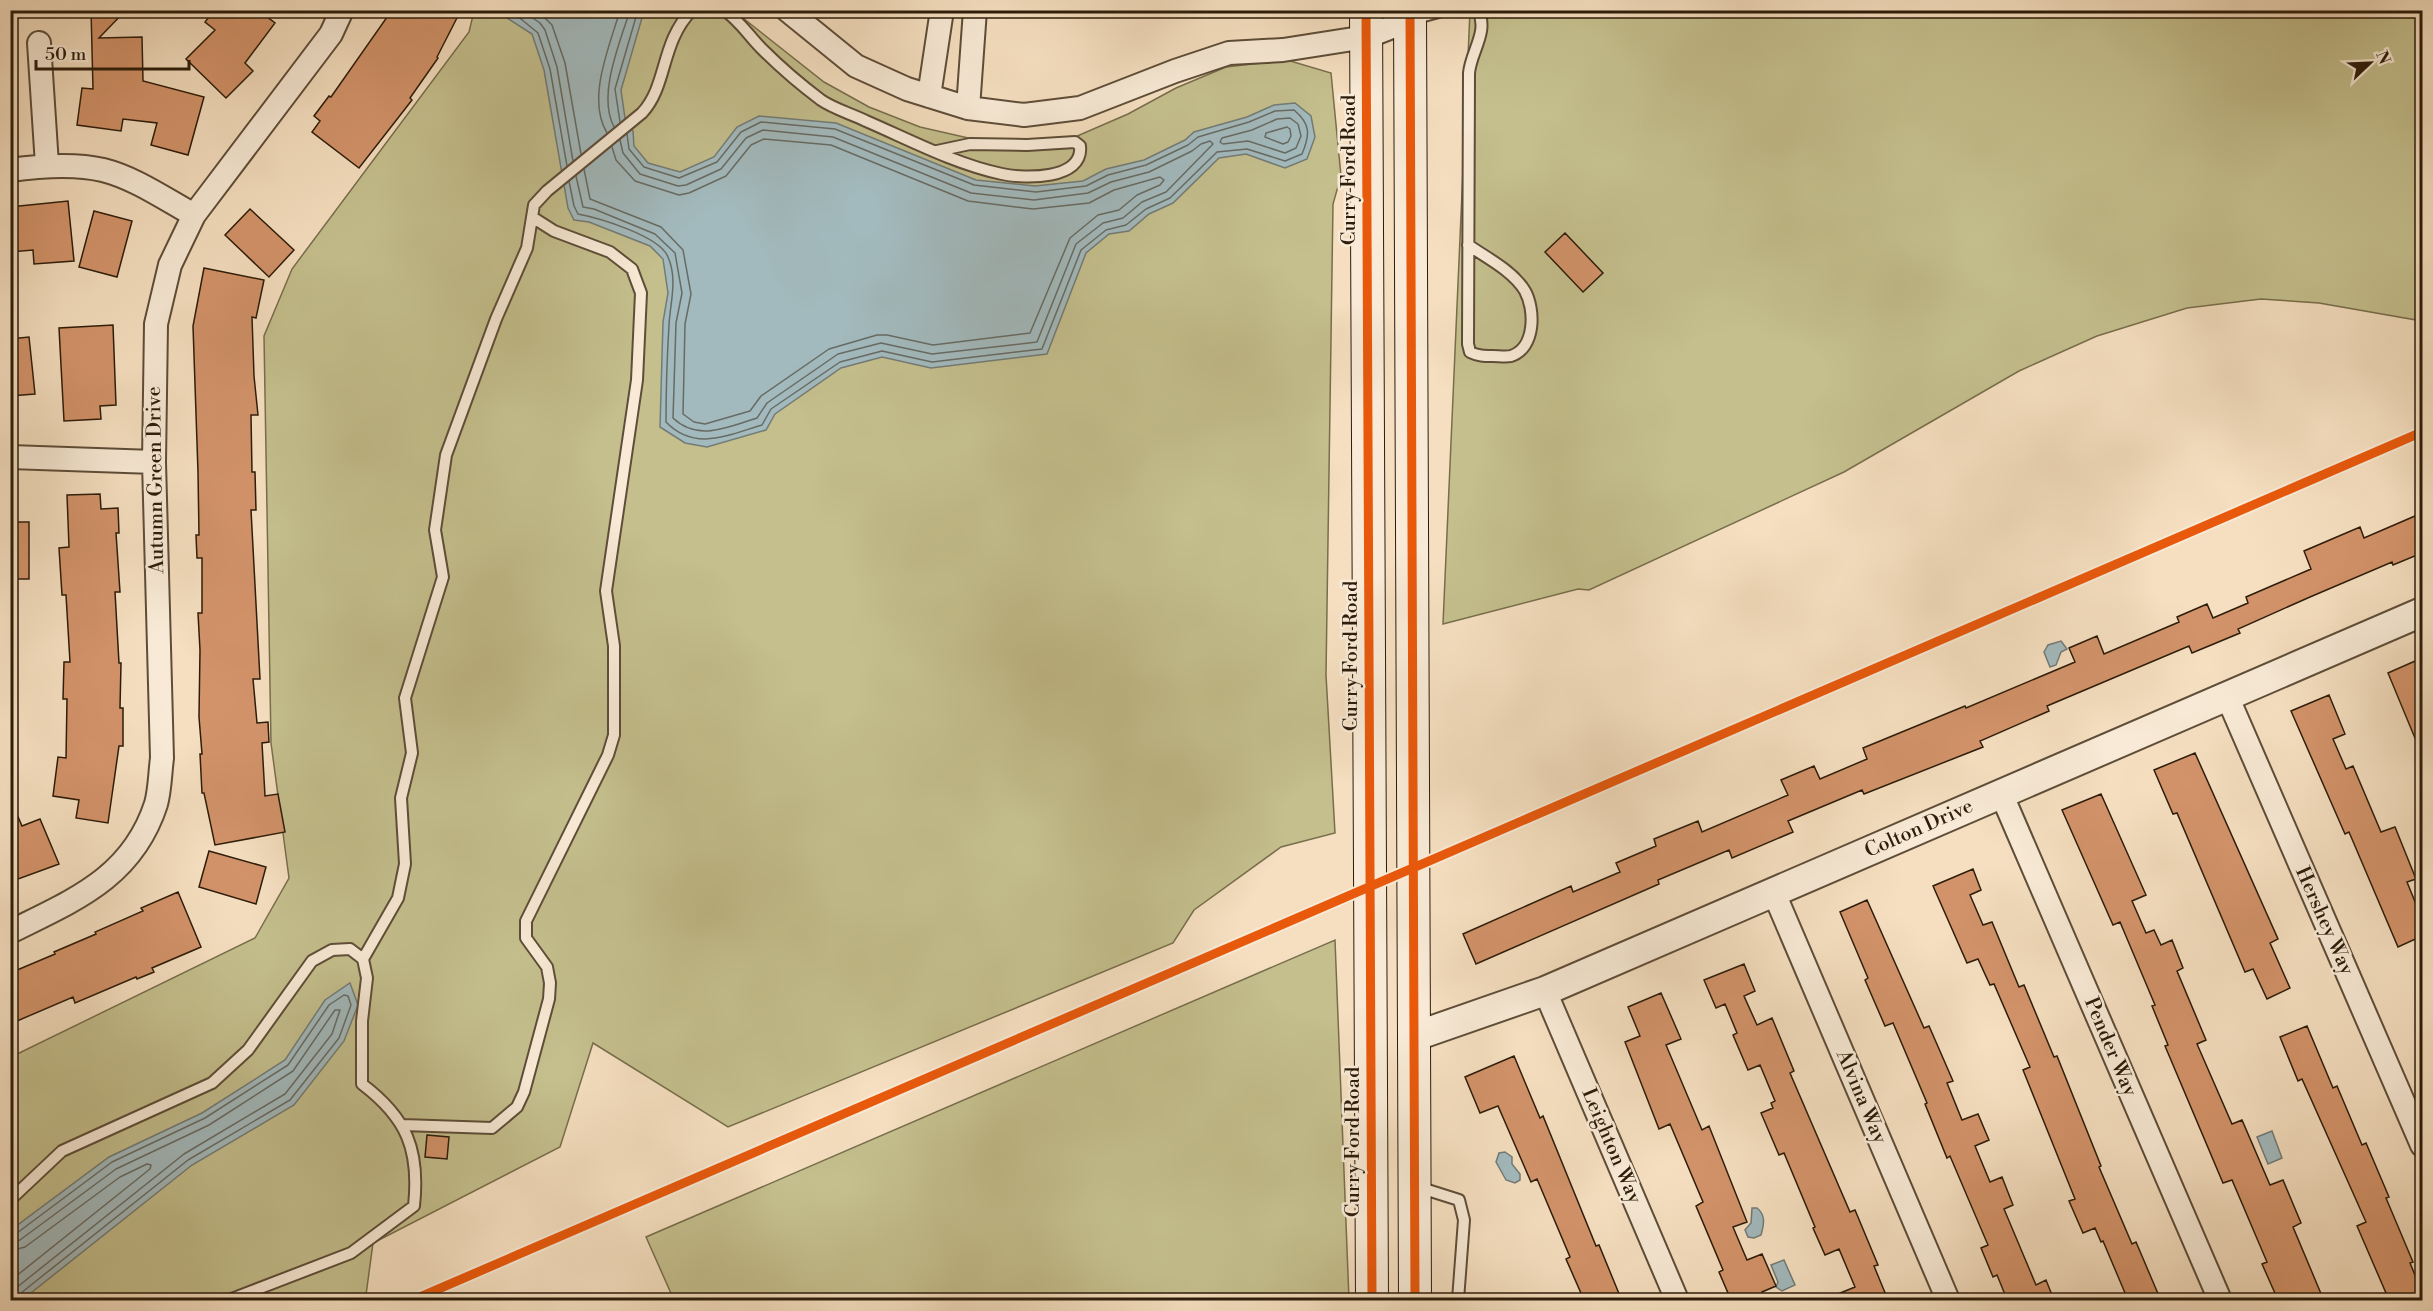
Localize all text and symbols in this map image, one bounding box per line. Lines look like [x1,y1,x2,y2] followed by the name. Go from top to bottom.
[36,33,189,71] scale bar
[2340,33,2400,93] north arrow
[45,43,87,66] text: 50 m
[2371,48,2395,68] text: N
[1337,94,1362,245] street label: Curry Ford Road
[142,386,170,575] street label: Autumn Green Drive
[1339,580,1364,731] street label: Curry Ford Road
[1861,794,1977,864] street label: Colton Drive
[2289,863,2359,979] street label: Hershey Way
[2078,994,2142,1101] street label: Pender Way
[1830,1046,1892,1148] street label: Alvina Way
[1341,1066,1366,1217] street label: Curry Ford Road
[1575,1085,1647,1208] street label: Leighton Way

